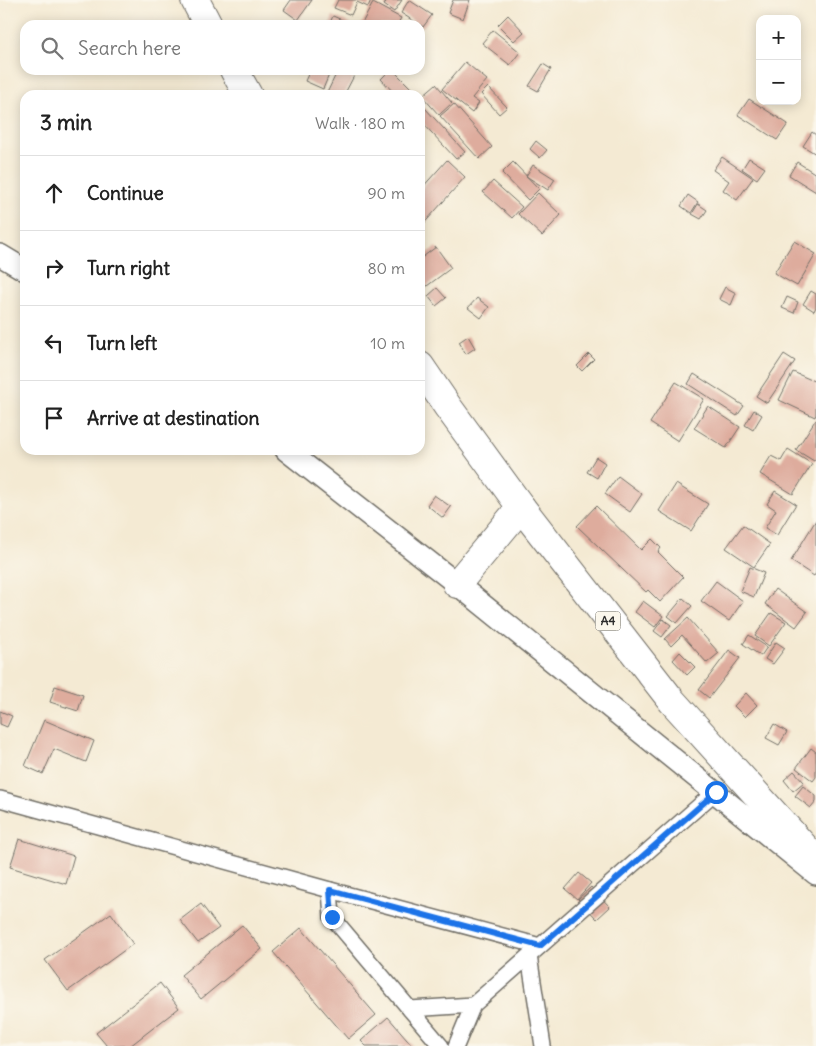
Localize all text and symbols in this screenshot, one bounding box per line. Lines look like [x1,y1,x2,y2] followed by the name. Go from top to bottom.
[756,15,801,105] map controls
[756,15,801,60] button: +
[20,20,425,75] search box
[38,34,66,62] icon: search
[78,36,181,60] text: Search here
[756,60,801,105] button: −
[40,109,92,136] text: 3 min
[315,113,405,133] text: Walk · 180 m
[40,179,68,207] icon: ahead
[87,181,164,205] text: Continue
[367,183,405,203] text: 90 m
[40,254,68,282] icon: right
[87,256,170,280] text: Turn right
[367,258,405,278] text: 80 m
[40,329,68,357] icon: left
[87,331,157,355] text: Turn left
[370,333,405,353] text: 10 m
[40,404,68,432] icon: arrive
[87,406,260,430] text: Arrive at destination
[596,612,620,630] road number: A4
[705,781,728,804] route start
[321,906,344,929] route end

